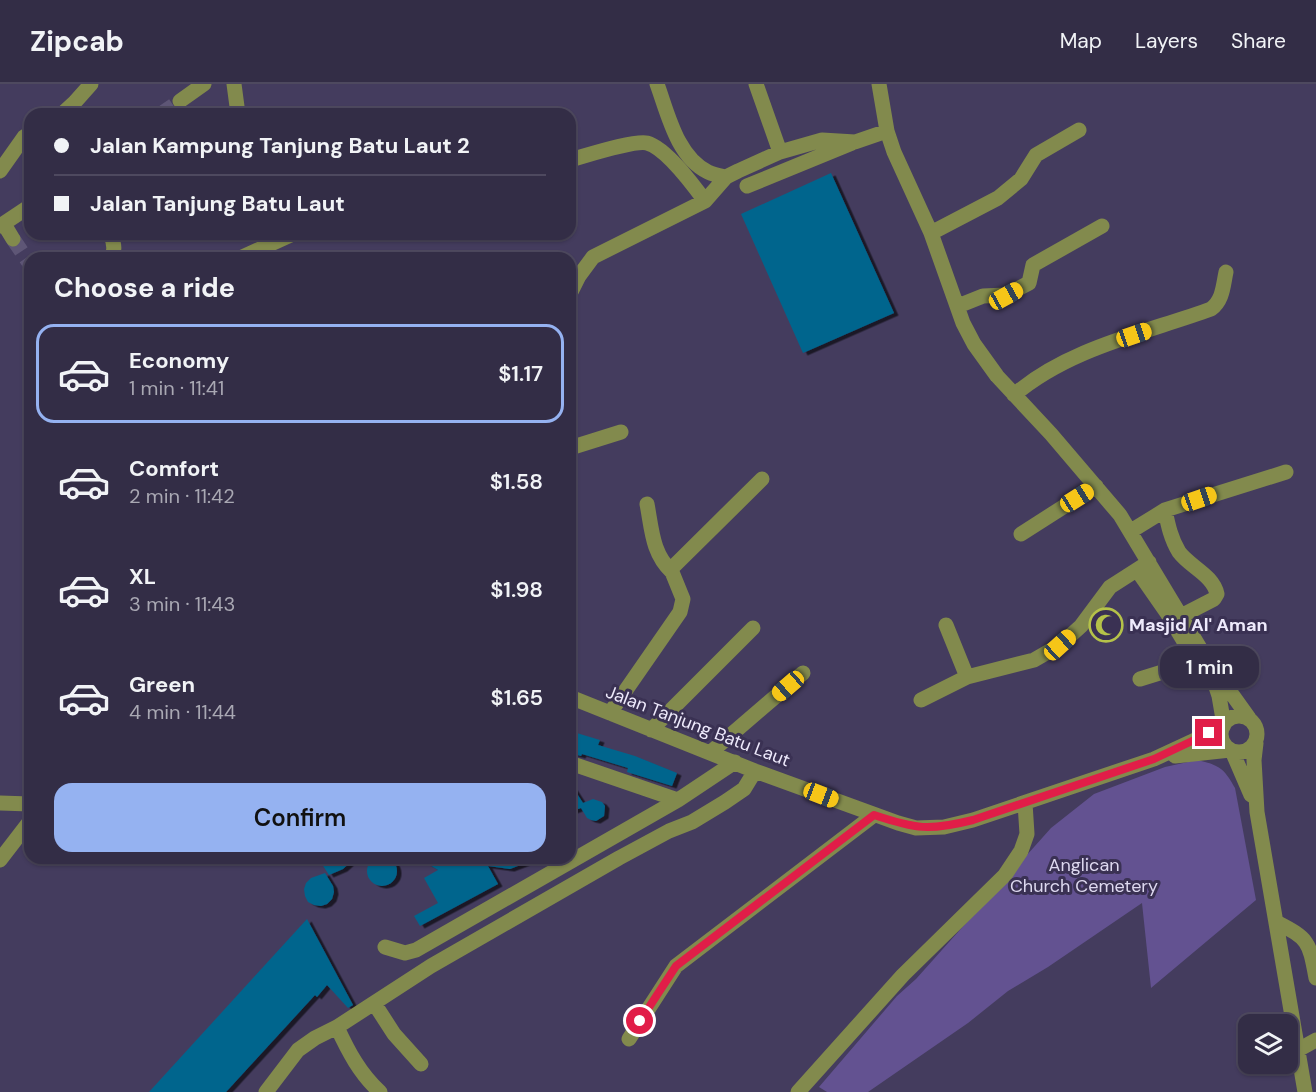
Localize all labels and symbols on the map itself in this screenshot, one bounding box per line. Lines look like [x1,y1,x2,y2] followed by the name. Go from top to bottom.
[986,279,1026,313] car
[1114,321,1154,349] car
[1057,481,1097,515] car
[1179,485,1219,513] car
[1088,607,1124,643] mosque icon: Masjid Al' Aman
[1129,613,1268,637] place label: Masjid Al' Aman
[1041,626,1079,664] car
[1160,646,1258,688] callout: 1 min
[769,667,807,705] car
[602,680,794,772] street label: Jalan Tanjung Batu Laut
[1195,719,1222,746] route end
[801,780,841,810] car
[1010,853,1158,898] park label: Anglican Church Cemetery
[626,1007,653,1034] route start

